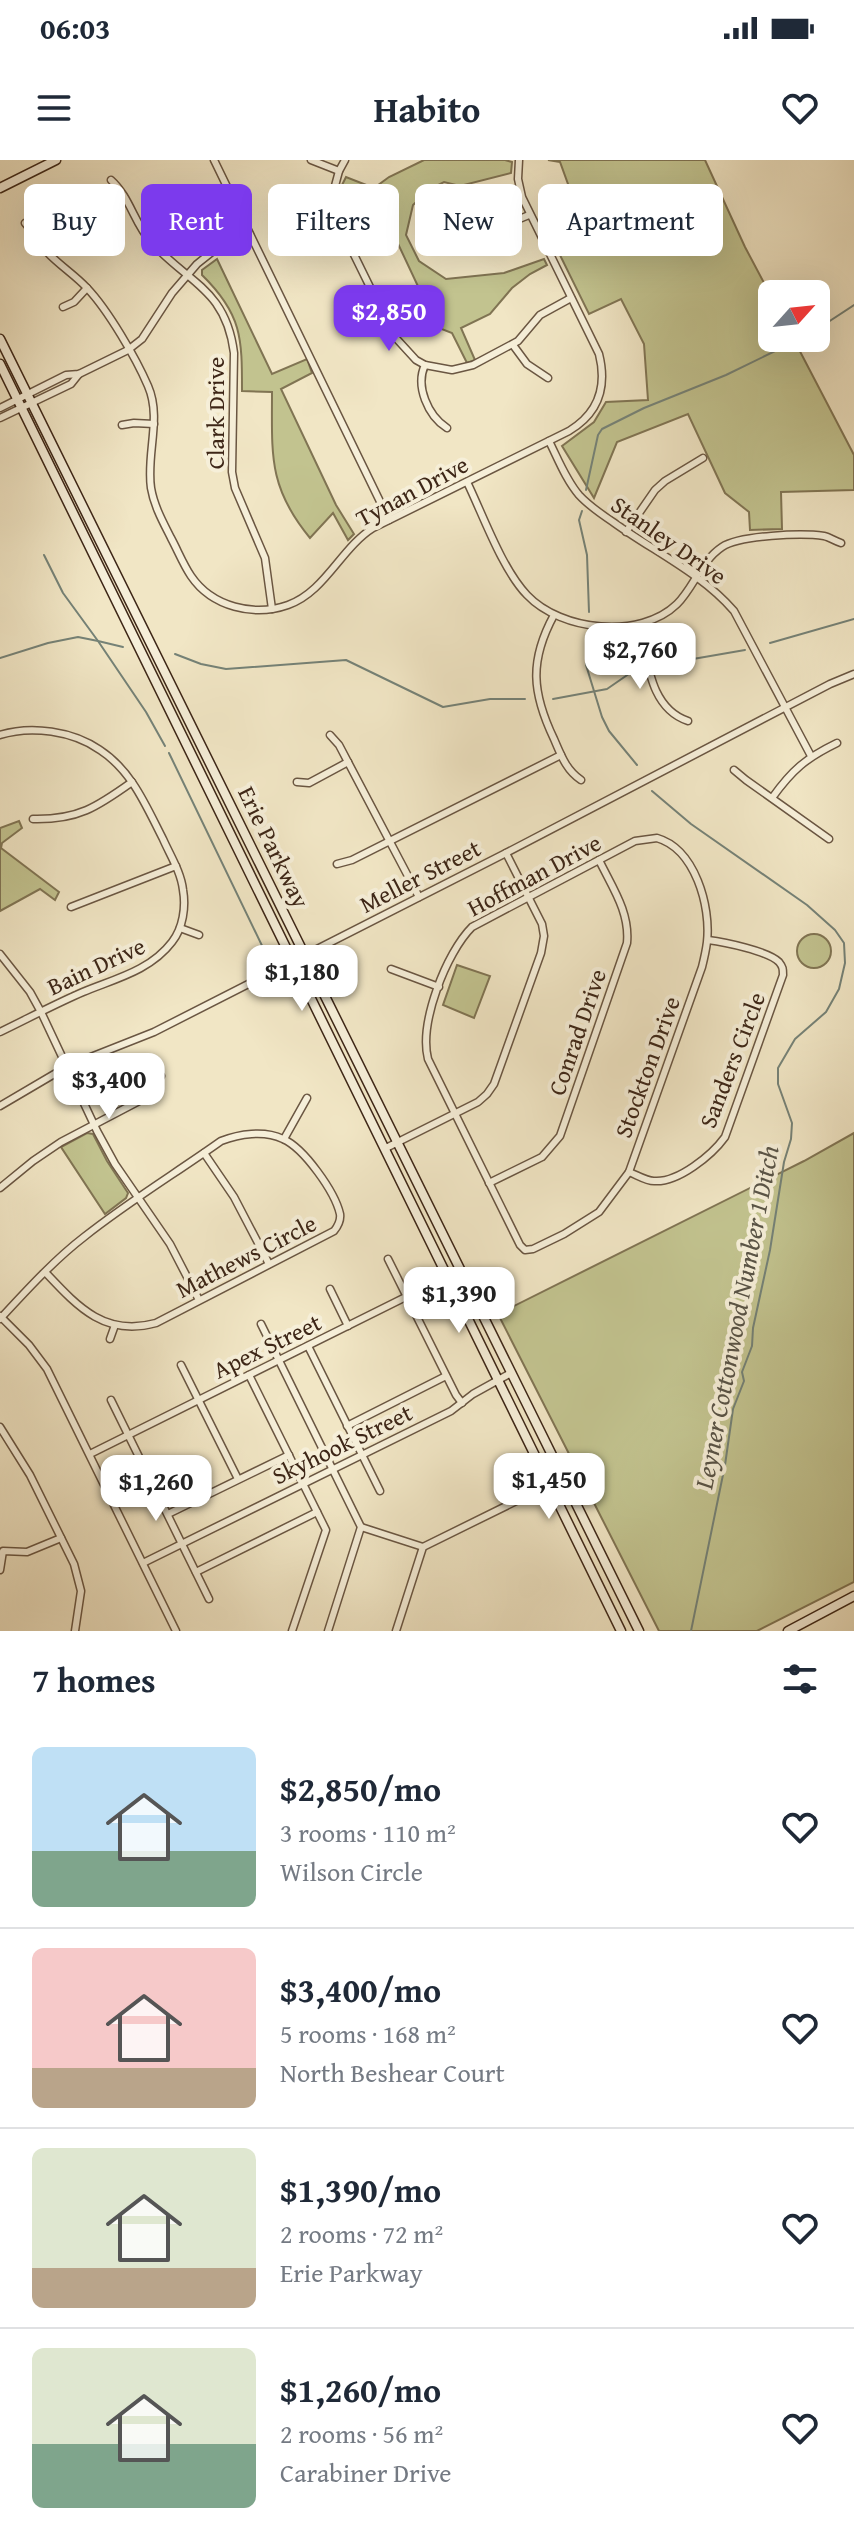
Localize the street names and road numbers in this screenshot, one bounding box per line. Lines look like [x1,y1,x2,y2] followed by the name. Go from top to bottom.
[198,357,233,469] street label: Clark Drive
[350,447,474,535] street label: Tynan Drive
[604,487,734,593] street label: Stanley Drive
[229,780,319,914] street label: Erie Parkway
[461,825,607,925] street label: Hoffman Drive
[353,830,487,921] street label: Meller Street
[41,928,151,1004] street label: Bain Drive
[539,964,615,1100] street label: Conrad Drive
[690,987,774,1133] street label: Sanders Circle
[605,991,689,1143] street label: Stockton Drive
[170,1206,322,1306] street label: Mathews Circle
[207,1304,328,1387] street label: Apex Street
[266,1395,418,1493] street label: Skyhook Street

